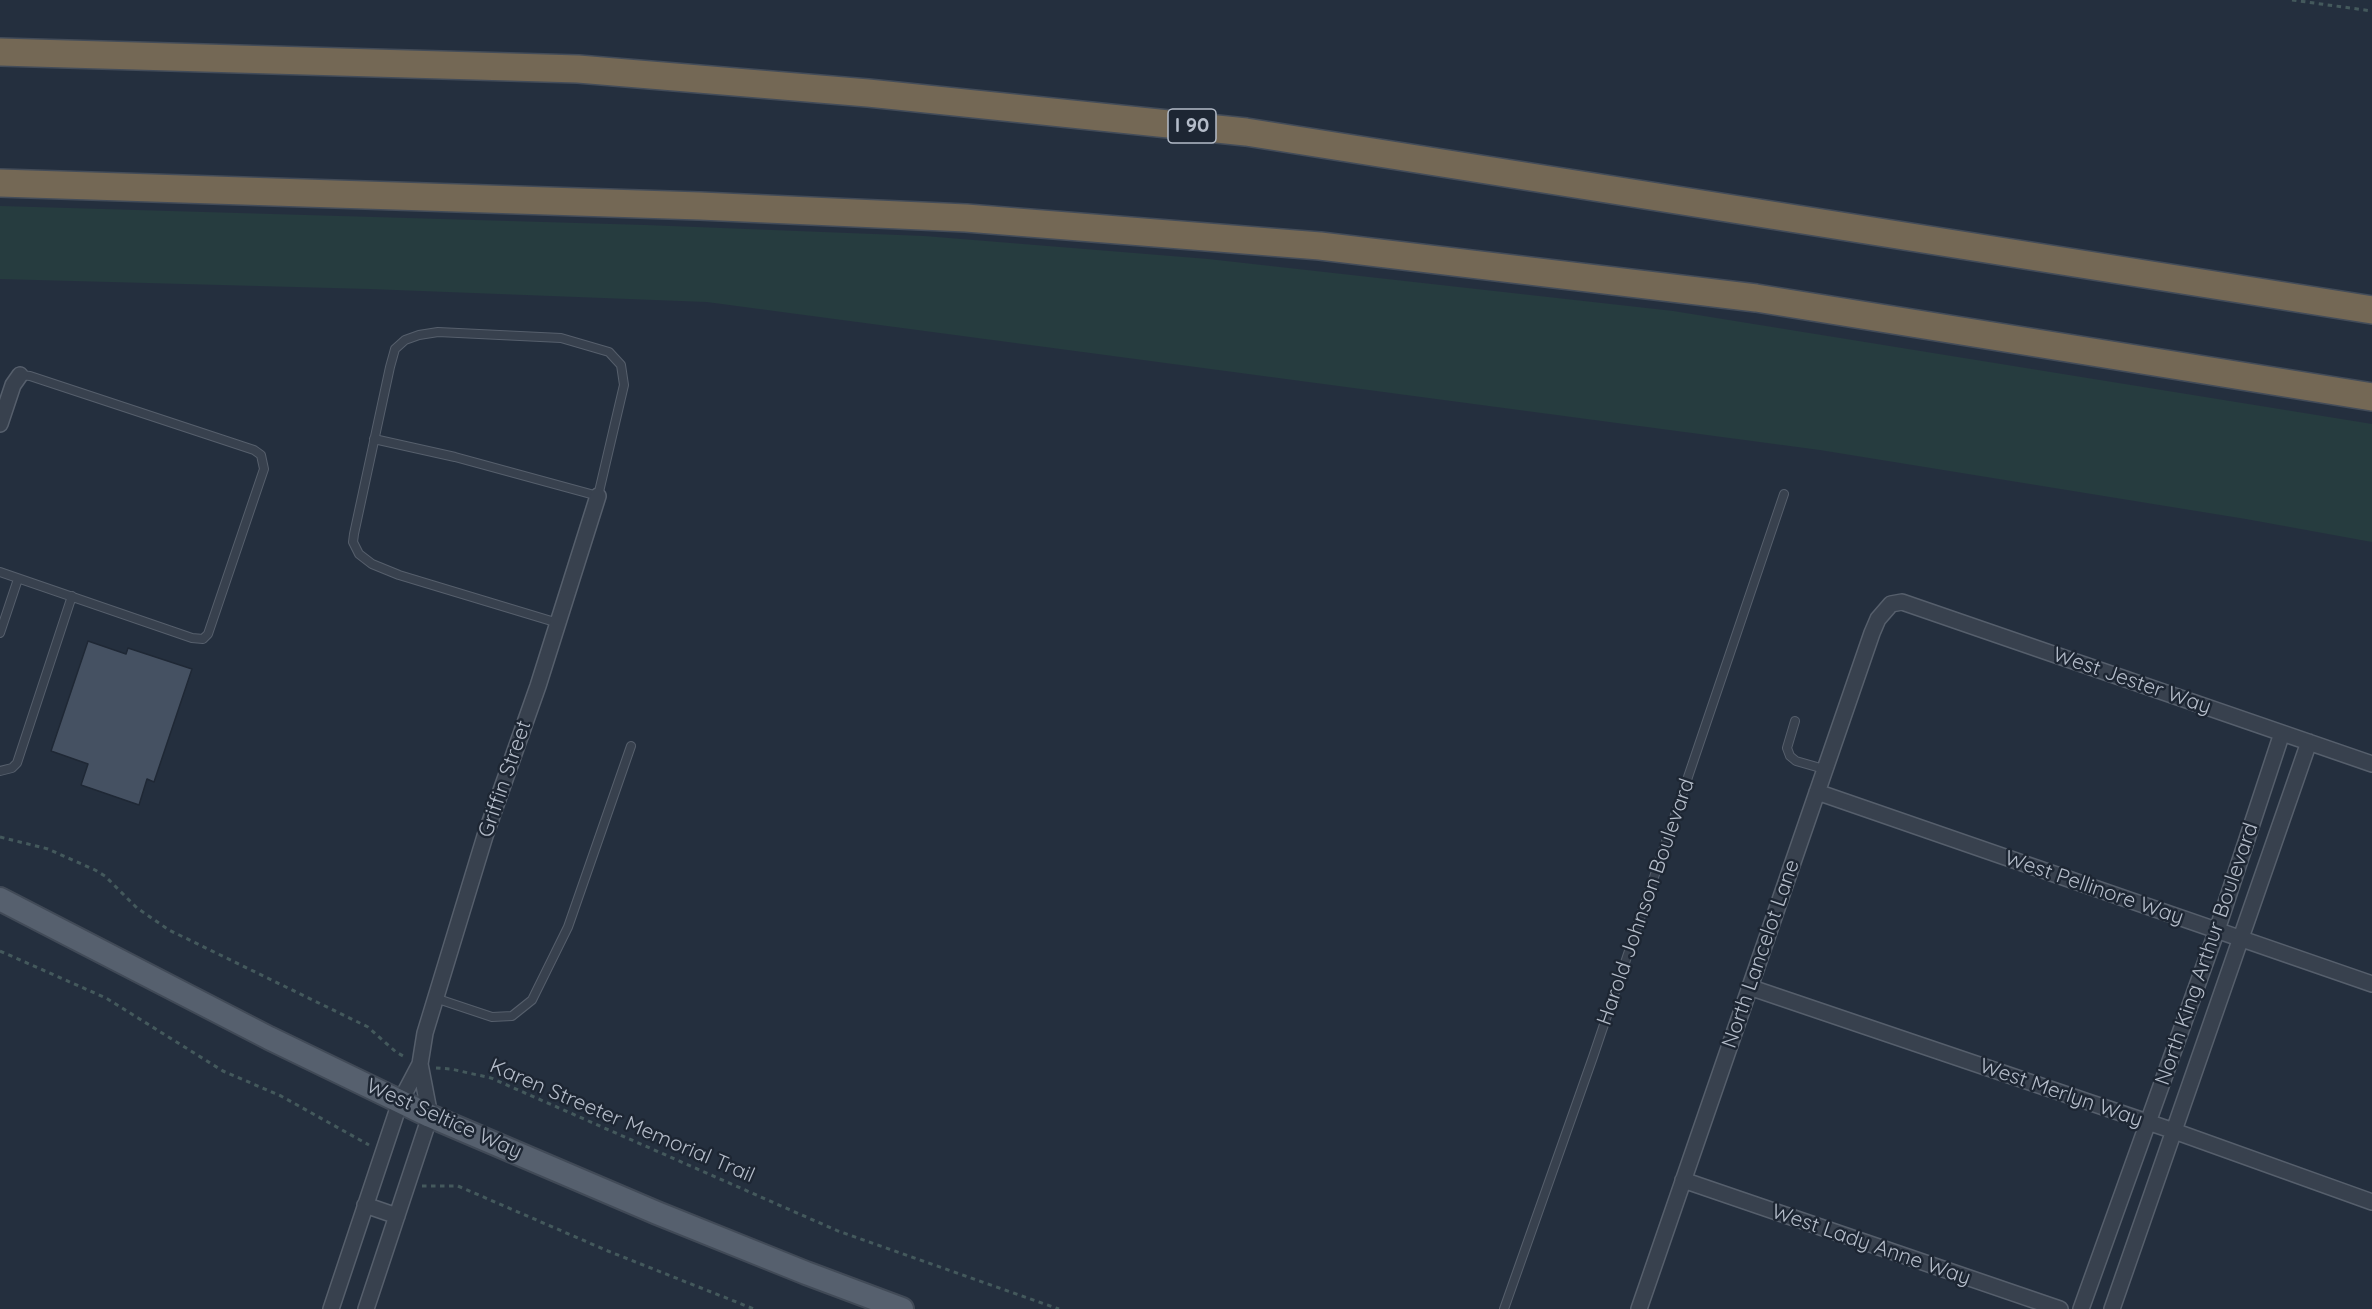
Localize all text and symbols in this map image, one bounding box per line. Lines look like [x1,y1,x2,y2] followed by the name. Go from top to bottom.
[1168,109,1216,143] road number: I 90
[2050,642,2214,720] street label: West Jester Way
[473,717,537,841] street label: Griffin Street
[1592,775,1700,1029] street label: Harold Johnson Boulevard
[2150,820,2264,1088] street label: North King Arthur Boulevard
[2001,846,2187,930] street label: West Pellinore Way
[1717,856,1805,1052] street label: North Lancelot Lane
[1976,1053,2146,1133] street label: West Merlyn Way
[486,1054,758,1188] street label: Karen Streeter Memorial Trail
[362,1073,526,1165] street label: West Seltice Way
[1768,1199,1974,1291] street label: West Lady Anne Way

